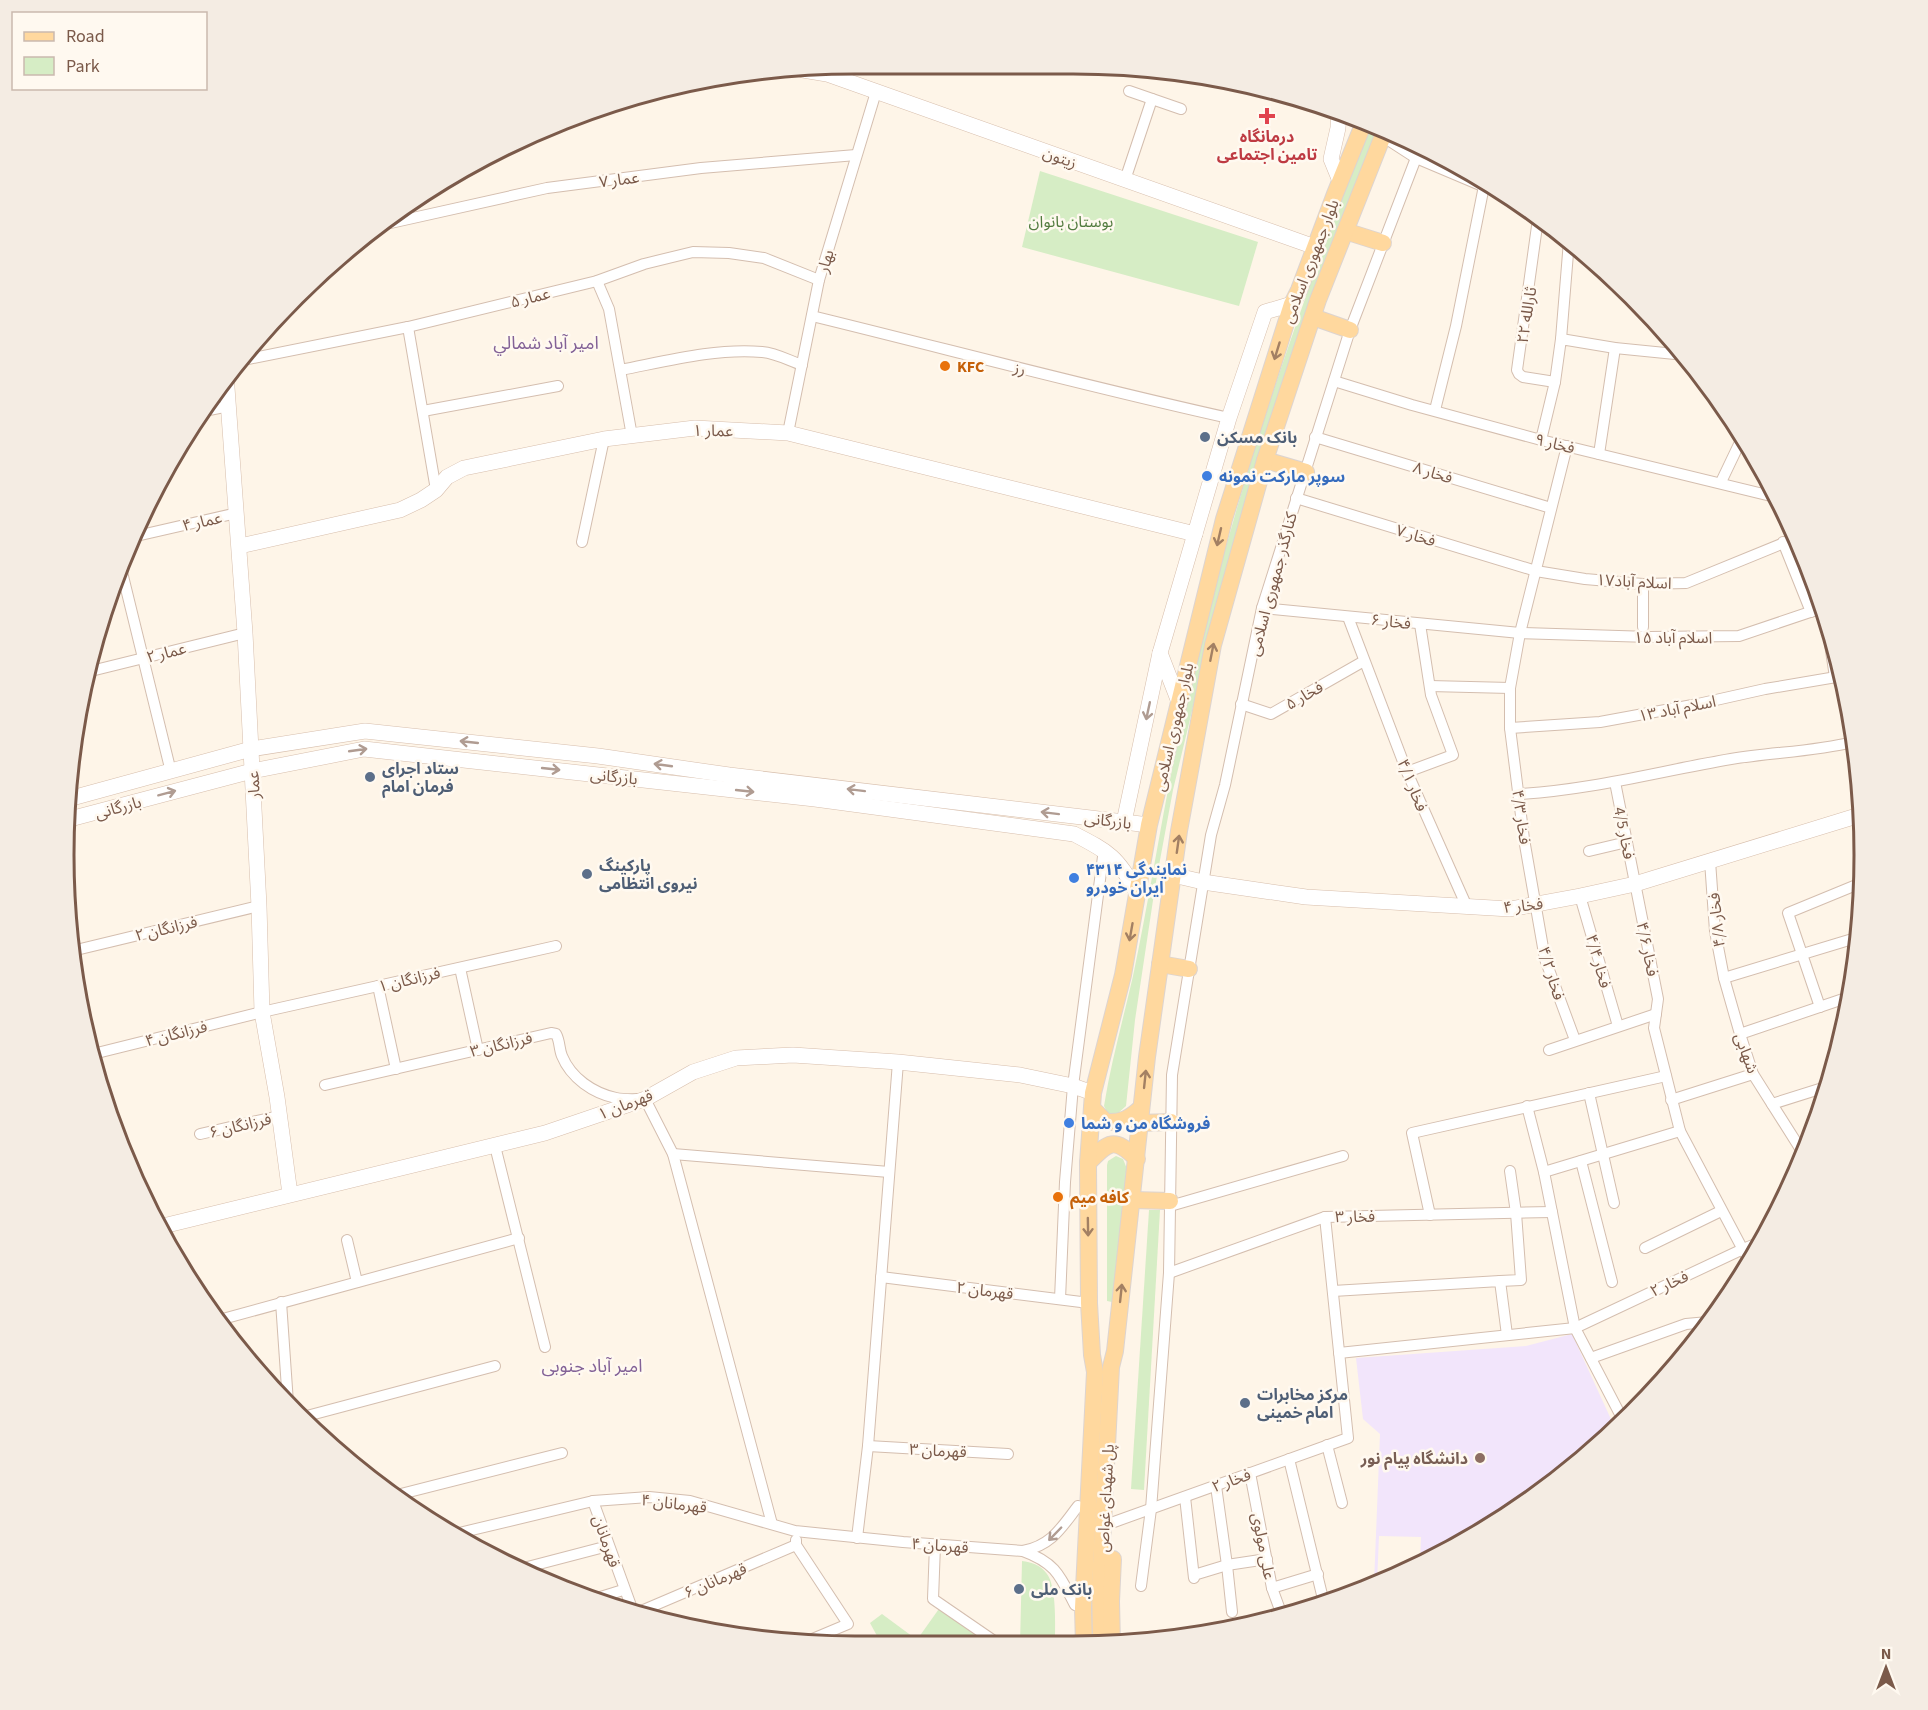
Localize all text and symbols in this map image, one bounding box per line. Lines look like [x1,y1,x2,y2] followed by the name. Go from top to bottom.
[12,12,207,90] legend
[66,24,105,49] text: Road
[66,54,100,79] text: Park
[1258,107,1276,125] marker: درمانگاه تامین اجتماعی
[1217,126,1318,166] place label: درمانگاه تامین اجتماعی
[1040,142,1080,174] street label: زیتون
[598,167,640,193] street label: عمار ۷
[1277,196,1345,327] street label: بلوار جمهوری اسلامی
[1029,211,1113,233] park label: بوستان بانوان
[812,247,840,276] street label: بهار
[508,282,552,314] street label: عمار ۵
[1512,285,1542,345] street label: ثارالله ۲۲
[493,331,599,356] district label: امیر آباد شمالي
[1271,341,1282,360] one-way arrow
[957,356,984,378] place label: KFC
[1010,357,1028,381] street label: رز
[938,359,952,373] marker: KFC
[693,420,733,442] street label: عمار ۱
[1217,427,1297,449] place label: بانک مسکن
[1533,428,1577,460] street label: فخار ۹
[1198,430,1212,444] marker: بانک مسکن
[1410,457,1455,489] street label: فخار ۸
[1219,466,1345,488] place label: سوپر مارکت نمونه
[1200,469,1214,483] marker: سوپر مارکت نمونه
[180,507,224,537] street label: عمار ۴
[1243,510,1303,659] street label: کنارگذر جمهوری اسلامی
[1393,520,1438,552] street label: فخار ۷
[1213,527,1225,546] one-way arrow
[1596,569,1672,596] street label: اسلام آباد۱۷
[1370,609,1412,635] street label: فخار ۶
[1634,627,1712,650] street label: اسلام آباد ۱۵
[144,637,188,669] street label: عمار ۲
[1207,643,1218,662] one-way arrow
[1148,661,1199,794] street label: بلوار جمهوری اسلامی
[1282,676,1327,715] street label: فخار ۵
[1636,691,1718,728] street label: اسلام آباد ۱۳
[1142,700,1153,720] one-way arrow
[460,736,479,747] one-way arrow
[347,745,367,756] one-way arrow
[1392,756,1433,815] street label: فخار ۴/۱
[382,758,459,798] place label: ستاد اجرای فرمان امام
[653,760,673,771] one-way arrow
[541,764,561,775] one-way arrow
[589,764,639,790] street label: بازرگانی
[242,770,266,800] street label: عمار
[363,770,377,784] marker: ستاد اجرای فرمان امام
[847,784,866,795] one-way arrow
[735,786,754,797] one-way arrow
[158,787,177,799] one-way arrow
[1506,788,1536,846] street label: فخار ۴/۳
[93,791,144,825] street label: بازرگانی
[1608,805,1640,861] street label: فخار 4/5
[1040,807,1060,818] one-way arrow
[1083,807,1133,835] street label: بازرگانی
[1172,834,1183,854] one-way arrow
[599,855,698,895] place label: پارکینگ نیروی انتظامی
[1086,859,1187,899] place label: نمایندگی ۴۳۱۴ ایران خودرو
[580,867,594,881] marker: پارکینگ نیروی انتظامی
[1067,871,1081,885] marker: نمایندگی ۴۳۱۴ ایران خودرو
[1703,891,1731,948] street label: فخار ۴/۸
[1502,893,1544,919] street label: فخار ۴
[133,911,199,947] street label: فرزانگان ۲
[1631,920,1663,978] street label: فخار ۴/۶
[1125,922,1136,941] one-way arrow
[1580,932,1616,991] street label: فخار ۴/۴
[1532,944,1570,1003] street label: فخار ۴/۲
[376,962,442,998] street label: فرزانگان ۱
[143,1016,210,1052] street label: فرزانگان ۴
[468,1027,534,1063] street label: فرزانگان ۳
[1729,1030,1763,1077] street label: شهابی
[1139,1069,1150,1089] one-way arrow
[595,1084,656,1125] street label: قهرمان ۱
[207,1108,273,1144] street label: فرزانگان ۶
[1081,1113,1210,1135] place label: فروشگاه من و شما
[1062,1116,1076,1130] marker: فروشگاه من و شما
[1070,1187,1130,1210] place label: کافه میم
[1051,1190,1065,1204] marker: کافه میم
[1335,1206,1375,1228] street label: فخار ۳
[1083,1217,1094,1237] one-way arrow
[1647,1265,1692,1302] street label: فخار ۲
[955,1277,1015,1305] street label: قهرمان ۲
[1116,1284,1127,1304] one-way arrow
[541,1354,643,1379] district label: امير آباد جنوبی
[1257,1384,1348,1424] place label: مرکز مخابرات امام خمینی
[1238,1396,1252,1410] marker: مرکز مخابرات امام خمینی
[909,1439,967,1463] street label: قهرمان ۳
[1092,1443,1120,1553] street label: پل شهدای غواص
[1360,1448,1468,1470] place label: دانشگاه پیام نور
[1473,1451,1487,1465] marker: دانشگاه پیام نور
[1209,1464,1254,1498] street label: فخار ۲
[640,1489,708,1519] street label: قهرمانان ۴
[1246,1511,1280,1581] street label: علی مولوی
[587,1512,625,1570] street label: قهرمانان
[1047,1527,1062,1542] one-way arrow
[911,1533,969,1559] street label: قهرمان ۴
[681,1558,750,1604] street label: قهرمانان ۶
[1031,1579,1092,1601] place label: بانک ملی
[1012,1582,1026,1596] marker: بانک ملی
[1856,1638,1916,1698] north arrow
[1881,1643,1891,1665] text: N

